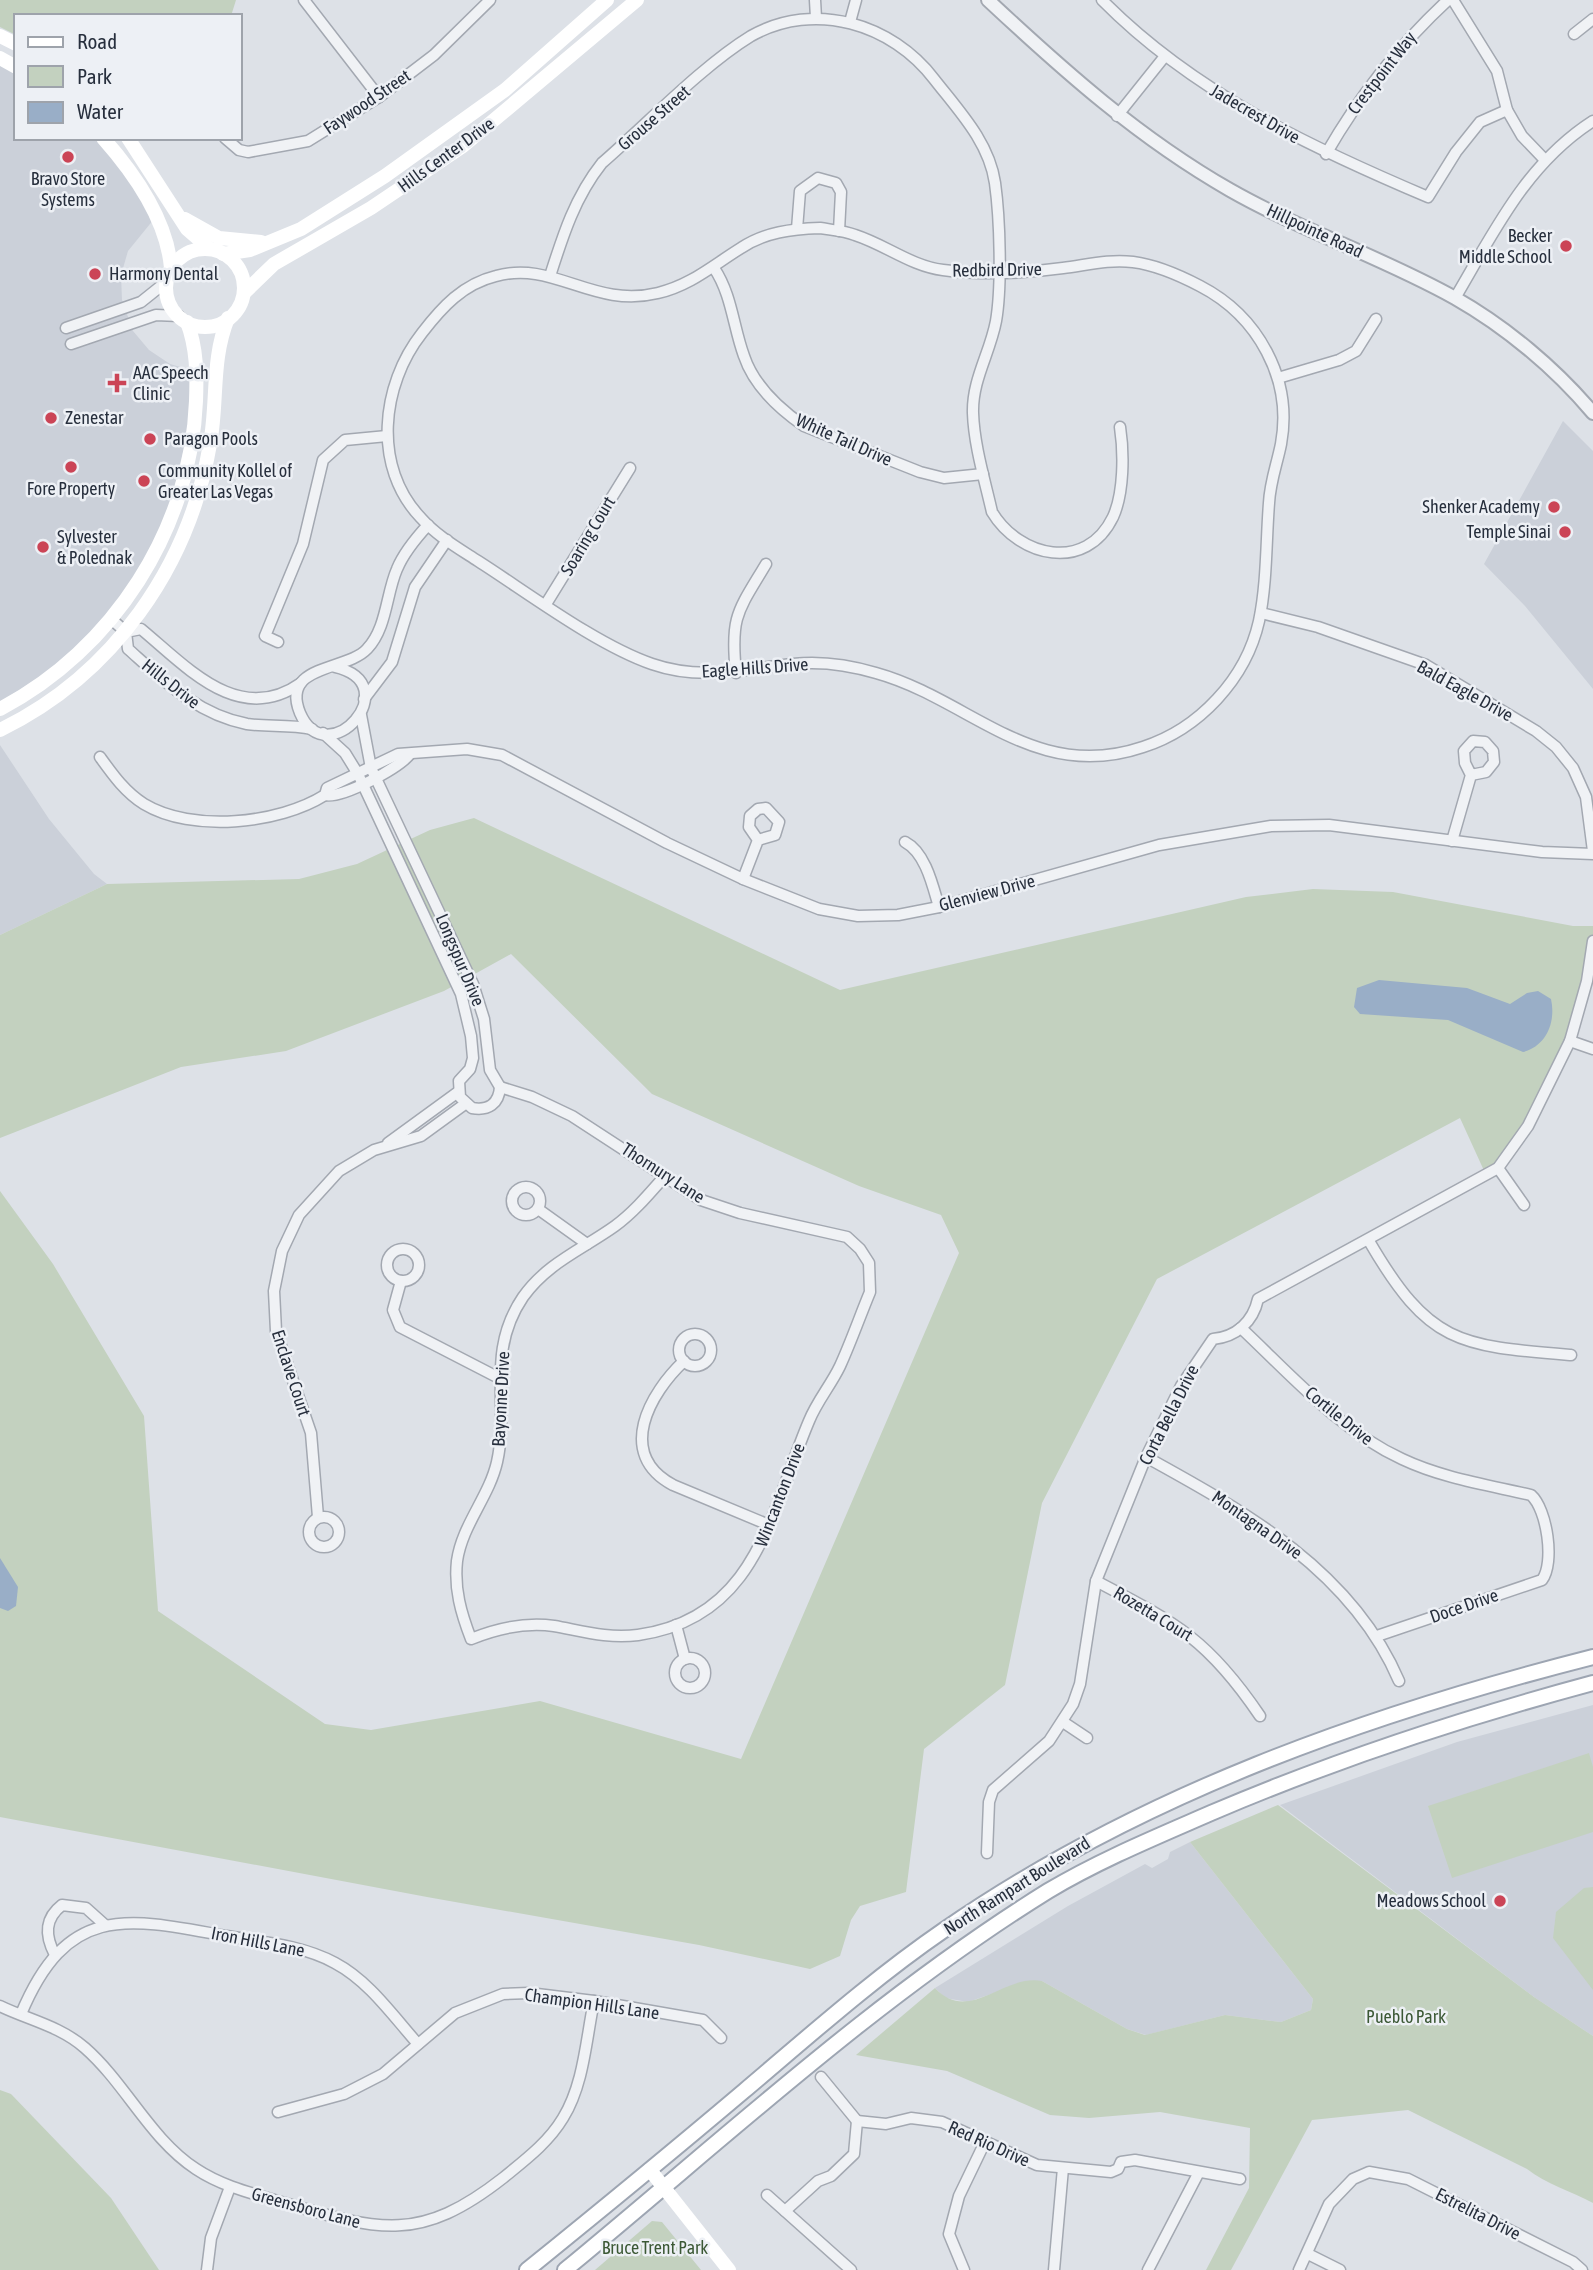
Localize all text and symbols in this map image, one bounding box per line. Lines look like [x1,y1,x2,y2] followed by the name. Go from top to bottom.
[14,14,242,140] legend
[1343,27,1420,118] street label: Crestpoint Way
[77,29,117,53] text: Road
[77,64,112,88] text: Park
[319,65,414,138] street label: Faywood Street
[1207,80,1304,148] street label: Jadecrest Drive
[613,81,694,155] street label: Grouse Street
[77,99,124,123] text: Water
[393,113,498,197] street label: Hills Center Drive
[60,149,76,165] marker: Bravo Store Systems
[31,168,105,210] place label: Bravo Store Systems
[1264,199,1367,262] street label: Hillpointe Road
[1459,225,1553,267] place label: Becker Middle School
[1558,238,1574,254] marker: Becker Middle School
[952,258,1042,281] street label: Redbird Drive
[109,263,219,284] place label: Harmony Dental
[87,266,103,282] marker: Harmony Dental
[133,362,209,404] place label: AAC Speech Clinic
[107,373,127,393] marker: AAC Speech Clinic
[65,407,124,428] place label: Zenestar
[793,409,895,470] street label: White Tail Drive
[43,410,59,426] marker: Zenestar
[164,428,258,449] place label: Paragon Pools
[142,431,158,447] marker: Paragon Pools
[63,459,79,475] marker: Fore Property
[158,460,292,502] place label: Community Kollel of Greater Las Vegas
[136,473,152,489] marker: Community Kollel of Greater Las Vegas
[27,478,115,499] place label: Fore Property
[556,492,619,579] street label: Soaring Court
[1422,496,1540,517] place label: Shenker Academy
[1546,499,1562,515] marker: Shenker Academy
[1466,521,1551,542] place label: Temple Sinai
[1557,524,1573,540] marker: Temple Sinai
[57,526,132,568] place label: Sylvester & Polednak
[35,539,51,555] marker: Sylvester & Polednak
[701,653,809,682] street label: Eagle Hills Drive
[138,654,205,713] street label: Hills Drive
[1414,656,1517,726] street label: Bald Eagle Drive
[936,870,1037,915] street label: Glenview Drive
[432,911,489,1009] street label: Longspur Drive
[618,1138,709,1207] street label: Thornury Lane
[268,1327,315,1419] street label: Enclave Court
[488,1351,513,1447] street label: Bayonne Drive
[1134,1361,1203,1468] street label: Corta Bella Drive
[1301,1382,1377,1449] street label: Cortile Drive
[750,1440,809,1550] street label: Wincanton Drive
[1208,1486,1306,1563] street label: Montagna Drive
[1110,1582,1197,1645] street label: Rozetta Court
[1427,1584,1501,1627] street label: Doce Drive
[940,1832,1094,1939] street label: North Rampart Boulevard
[1376,1890,1486,1911] place label: Meadows School
[1492,1893,1508,1909] marker: Meadows School
[210,1922,307,1961] street label: Iron Hills Lane
[523,1984,661,2023] street label: Champion Hills Lane
[1366,2006,1446,2027] park label: Pueblo Park
[945,2116,1033,2171] street label: Red Rio Drive
[249,2183,363,2232] street label: Greensboro Lane
[1432,2183,1524,2244] street label: Estrelita Drive
[602,2237,708,2258] park label: Bruce Trent Park

